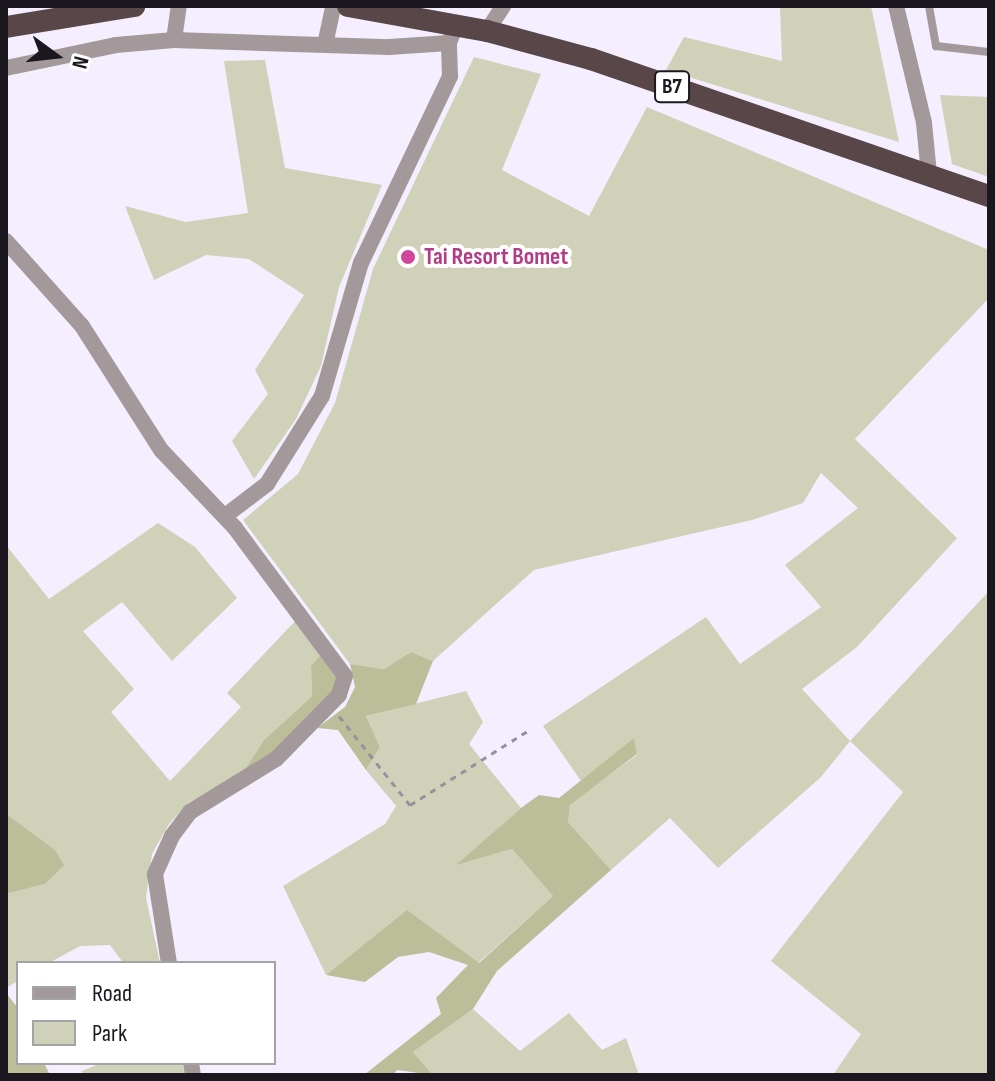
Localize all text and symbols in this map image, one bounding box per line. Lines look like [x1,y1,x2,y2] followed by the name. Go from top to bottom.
[16,16,96,96] north arrow
[65,53,94,72] text: N
[654,69,690,105] road number: B7
[424,243,568,271] place label: Tai Resort Bomet
[399,248,417,266] marker: Tai Resort Bomet
[16,961,276,1065] legend
[92,979,132,1008] text: Road
[92,1019,127,1048] text: Park

